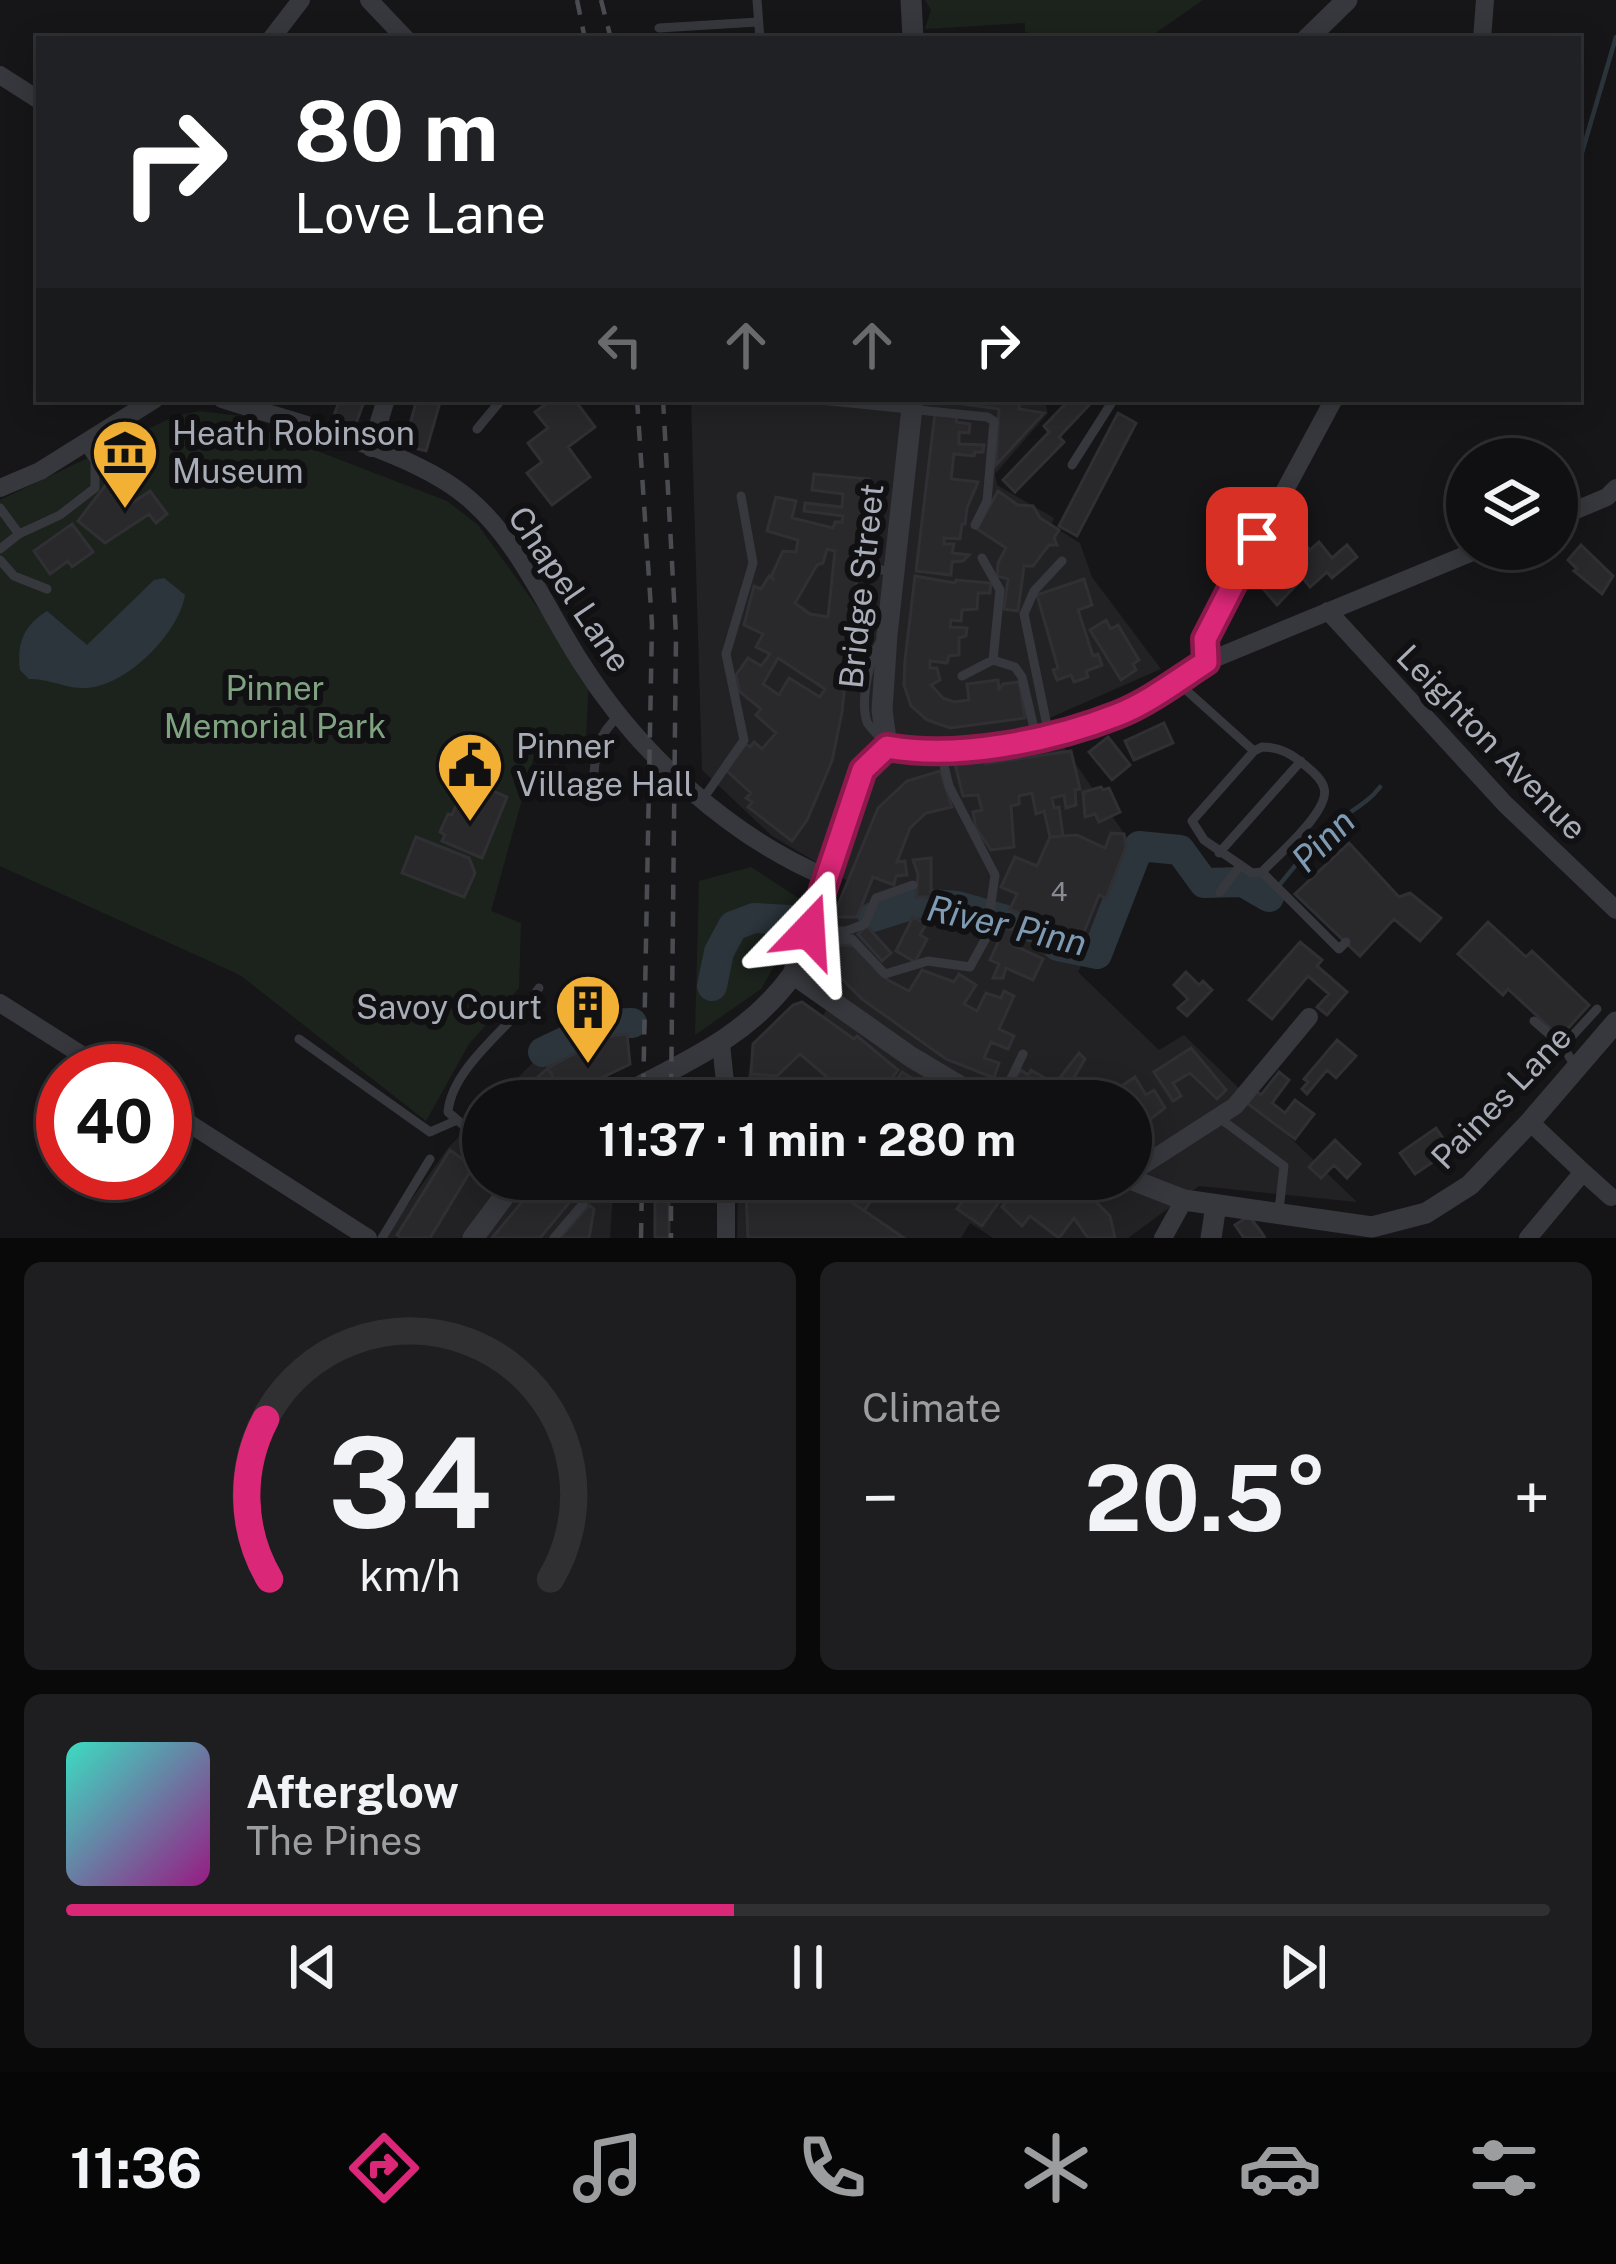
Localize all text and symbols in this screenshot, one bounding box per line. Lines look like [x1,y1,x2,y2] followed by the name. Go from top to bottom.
[294,81,498,180] text: 80 m
[96,84,252,240] icon: right
[294,182,546,245] text: Love Lane
[587,312,653,378] icon: left
[713,312,779,378] icon: ahead
[839,312,905,378] icon: ahead
[965,312,1031,378] icon: right
[172,414,415,490] place label: Heath Robinson Museum
[90,417,160,511] museum icon: Heath Robinson Museum
[1446,438,1578,570] map controls
[1446,438,1578,570] button: layers
[831,482,891,690] street label: Bridge Street
[1206,487,1308,589] pin
[501,499,639,679] street label: Chapel Lane
[1224,505,1290,571] icon: arrive
[1390,637,1594,847] street label: Leighton Avenue
[164,669,386,745] park label: Pinner Memorial Park
[516,727,694,803] place label: Pinner Village Hall
[435,730,505,824] public building icon: Pinner Village Hall
[1283,800,1363,880] water label: Pinn
[746,868,872,994] position arrow
[1051,875,1068,907] house number: 4
[923,886,1091,964] water label: River Pinn
[553,972,623,1066] building icon: Savoy Court
[356,988,542,1026] place label: Savoy Court
[1423,1018,1579,1176] street label: Paines Lane
[36,1044,192,1200] speed limit sign: 40
[598,1113,1016,1166] text: 11:37 · 1 min · 280 m
[862,1385,1002,1431] text: Climate
[328,1409,492,1556] text: 34
[1085,1445,1327,1551] text: 20.5°
[862,1459,899,1537] text: −
[1513,1459,1550,1537] text: +
[360,1550,460,1601] text: km/h
[246,1765,459,1818] text: Afterglow
[246,1818,422,1864] text: The Pines
[280,1934,346,2000] icon: previous
[775,1934,841,2000] icon: pause
[1270,1934,1336,2000] icon: next
[342,2126,426,2210] icon: directions
[566,2126,650,2210] icon: music
[790,2126,874,2210] icon: phone
[1014,2126,1098,2210] icon: climate
[1238,2126,1322,2210] icon: car
[1462,2126,1546,2210] icon: filters
[70,2137,202,2200] text: 11:36

